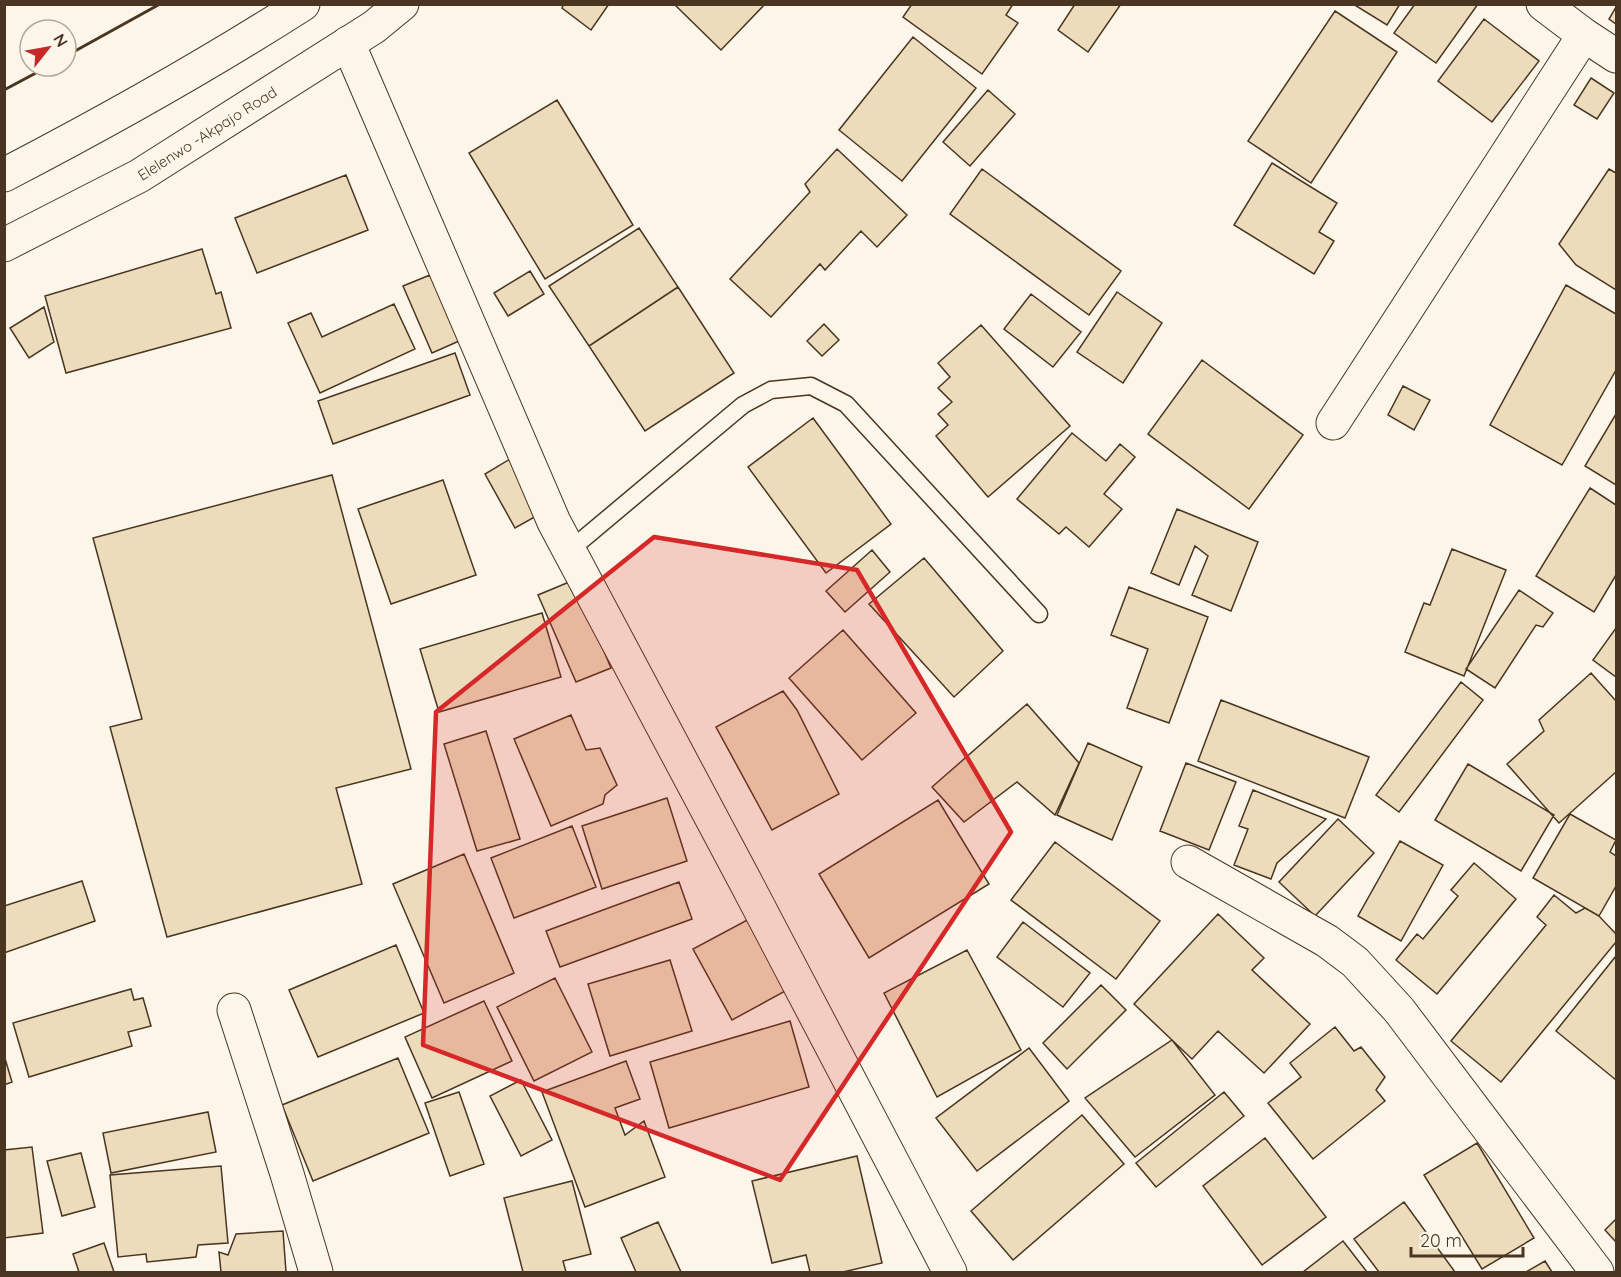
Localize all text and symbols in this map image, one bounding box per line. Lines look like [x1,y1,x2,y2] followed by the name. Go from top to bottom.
[18,18,78,78] north arrow
[49,30,72,50] text: N
[134,82,280,184] street label: Elelenwo -Akpajo Road
[1411,1220,1524,1258] scale bar
[1420,1229,1462,1252] text: 20 m

